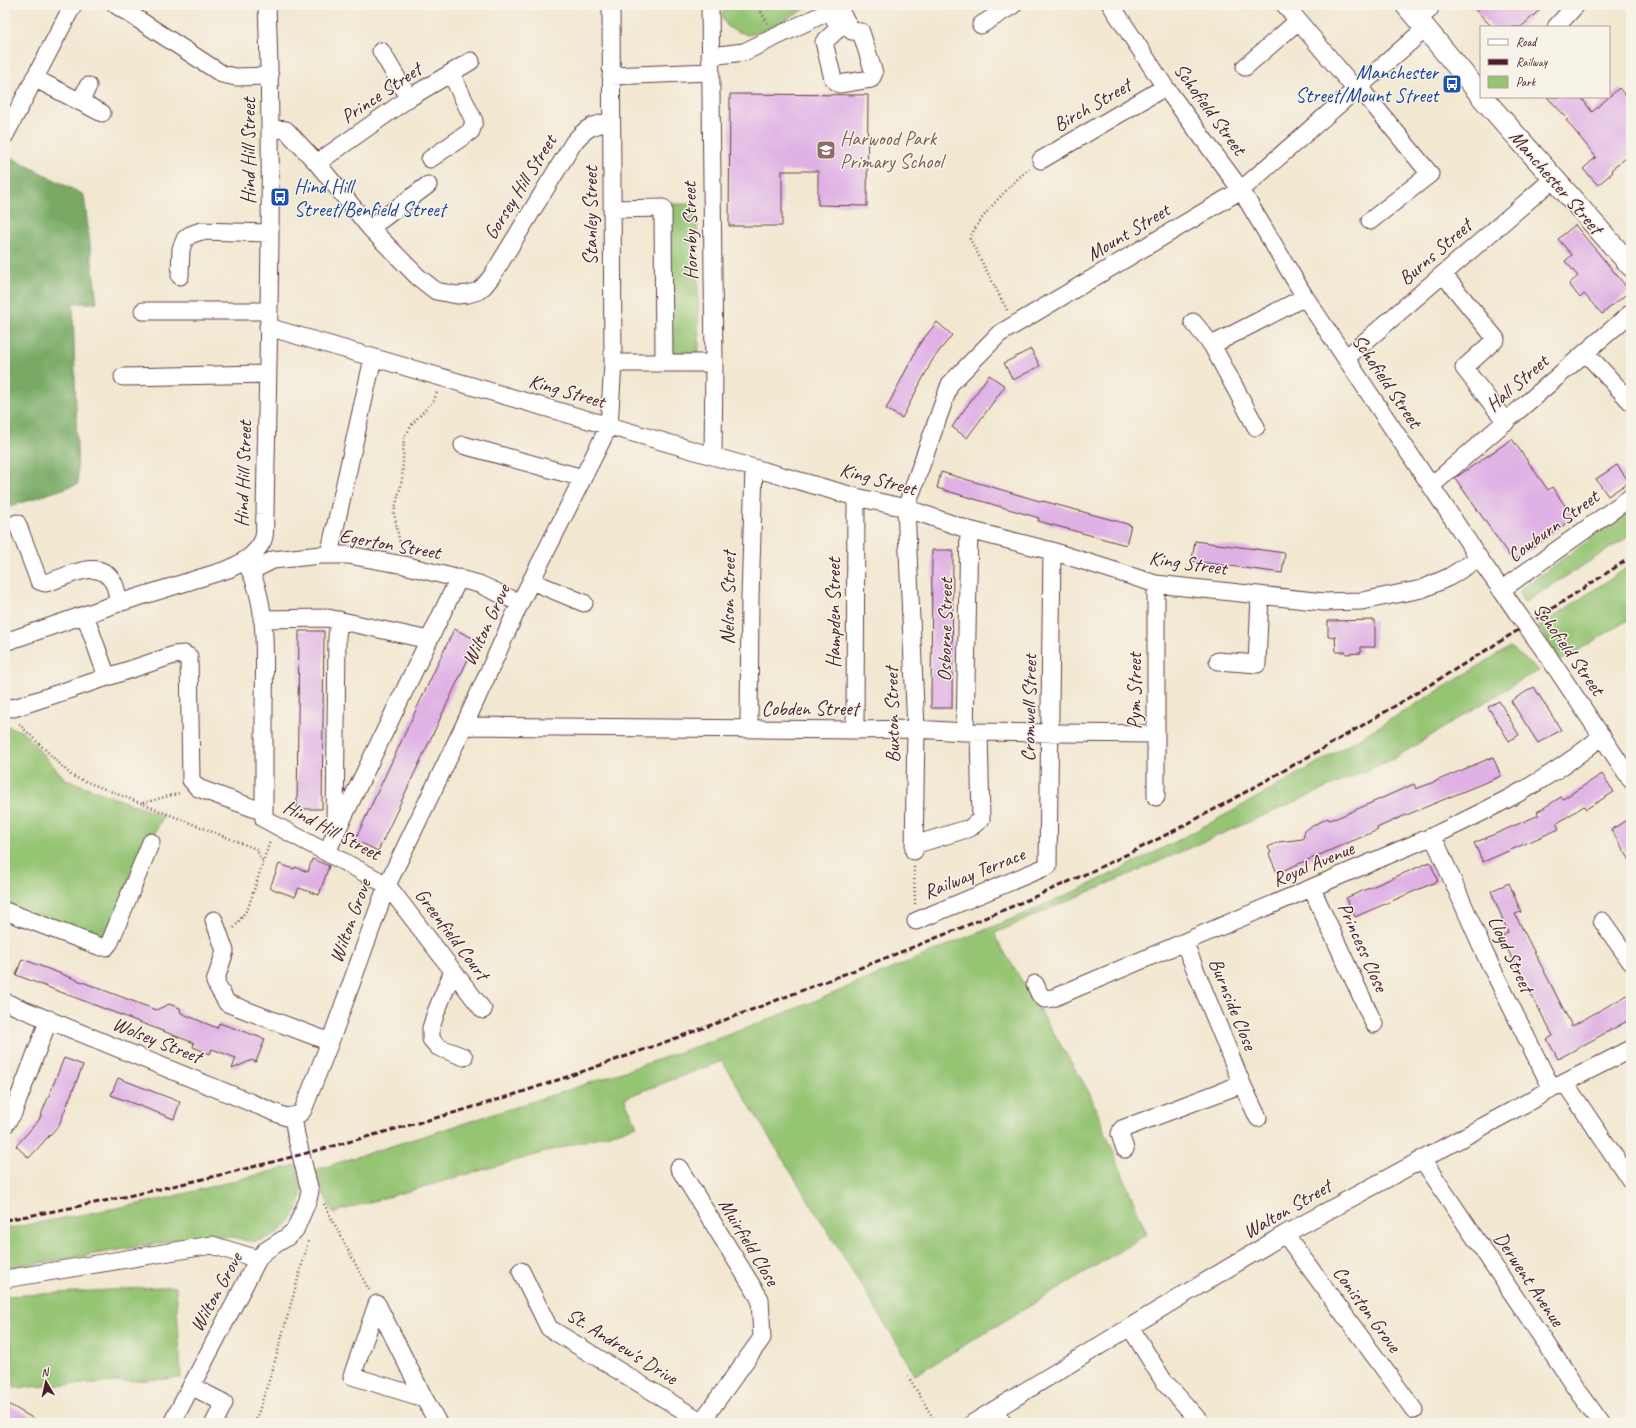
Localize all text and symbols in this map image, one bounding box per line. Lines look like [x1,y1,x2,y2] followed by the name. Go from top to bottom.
[1480,26,1610,98] legend
[1516,34,1538,50] text: Road
[1516,54,1548,70] text: Railway
[336,55,429,129] street label: Prince Street
[1168,58,1253,162] street label: Schofield Street
[1295,60,1440,108] place label: Manchester Street/Mount Street
[1049,71,1138,137] street label: Birch Street
[1441,73,1463,95] bus stop icon: Manchester Street/Mount Street
[1516,74,1537,90] text: Park
[236,95,261,204] street label: Hind Hill Street
[1504,125,1610,242] street label: Manchester Street
[840,126,946,174] place label: Harwood Park Primary School
[478,128,563,244] street label: Gorsey Hill Street
[815,139,837,161] school or university icon: Harwood Park Primary School
[578,164,603,266] street label: Stanley Street
[294,174,449,222] place label: Hind Hill Street/Benfield Street
[677,179,703,280] street label: Hornby Street
[269,186,291,208] bus stop icon: Hind Hill Street/Benfield Street
[1082,196,1176,267] street label: Mount Street
[1393,211,1479,291] street label: Burns Street
[1347,329,1429,435] street label: Schofield Street
[1481,347,1555,417] street label: Hall Street
[526,368,610,414] street label: King Street
[229,418,257,528] street label: Hind Hill Street
[837,457,921,502] street label: King Street
[1502,483,1606,568] street label: Cowburn Street
[338,523,445,566] street label: Egerton Street
[1148,545,1231,581] street label: King Street
[715,548,741,645] street label: Nelson Street
[821,556,846,668] street label: Hampden Street
[932,576,958,682] street label: Osborne Street
[456,579,516,670] street label: Wilton Grove
[1528,598,1611,702] street label: Schofield Street
[1122,650,1147,729] street label: Pym Street
[1016,652,1042,762] street label: Cromwell Street
[879,663,905,763] street label: Buxton Street
[762,696,862,721] street label: Cobden Street
[279,794,387,867] street label: Hind Hill Street
[1268,835,1359,892] street label: Royal Avenue
[920,841,1030,905] street label: Railway Terrace
[323,875,377,966] street label: Wilton Grove
[409,883,497,988] street label: Greenfield Court
[1332,899,1394,997] street label: Princess Close
[1482,912,1541,999] street label: Lloyd Street
[1203,954,1263,1055] street label: Burnside Close
[109,1011,208,1070] street label: Wolsey Street
[1238,1172,1338,1244] street label: Walton Street
[713,1194,786,1292] street label: Muirfield Close
[1488,1227,1571,1332] street label: Derwent Avenue
[184,1247,249,1336] street label: Wilton Grove
[1327,1261,1408,1358] street label: Coniston Grove
[562,1302,683,1391] street label: St. Andrew's Drive
[26,1362,66,1402] north arrow
[40,1364,51,1380] text: N

